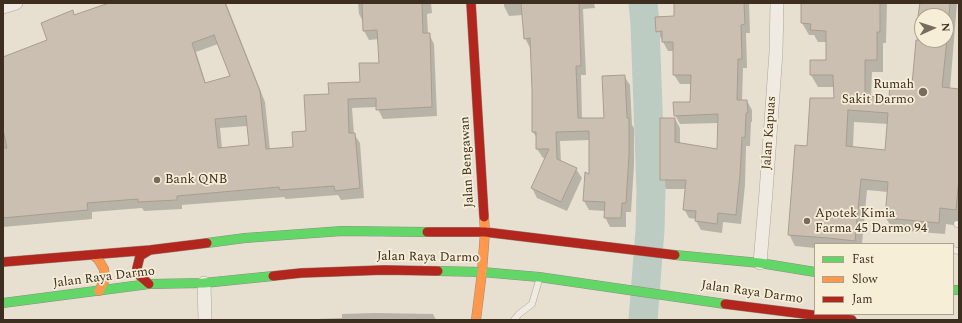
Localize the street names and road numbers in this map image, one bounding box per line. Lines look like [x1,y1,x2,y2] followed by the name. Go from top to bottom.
[760,96,780,170] street label: Jalan Kapuas
[458,116,478,208] street label: Jalan Bengawan
[377,249,479,267] street label: Jalan Raya Darmo
[52,264,156,292] street label: Jalan Raya Darmo
[700,278,804,308] street label: Jalan Raya Darmo

